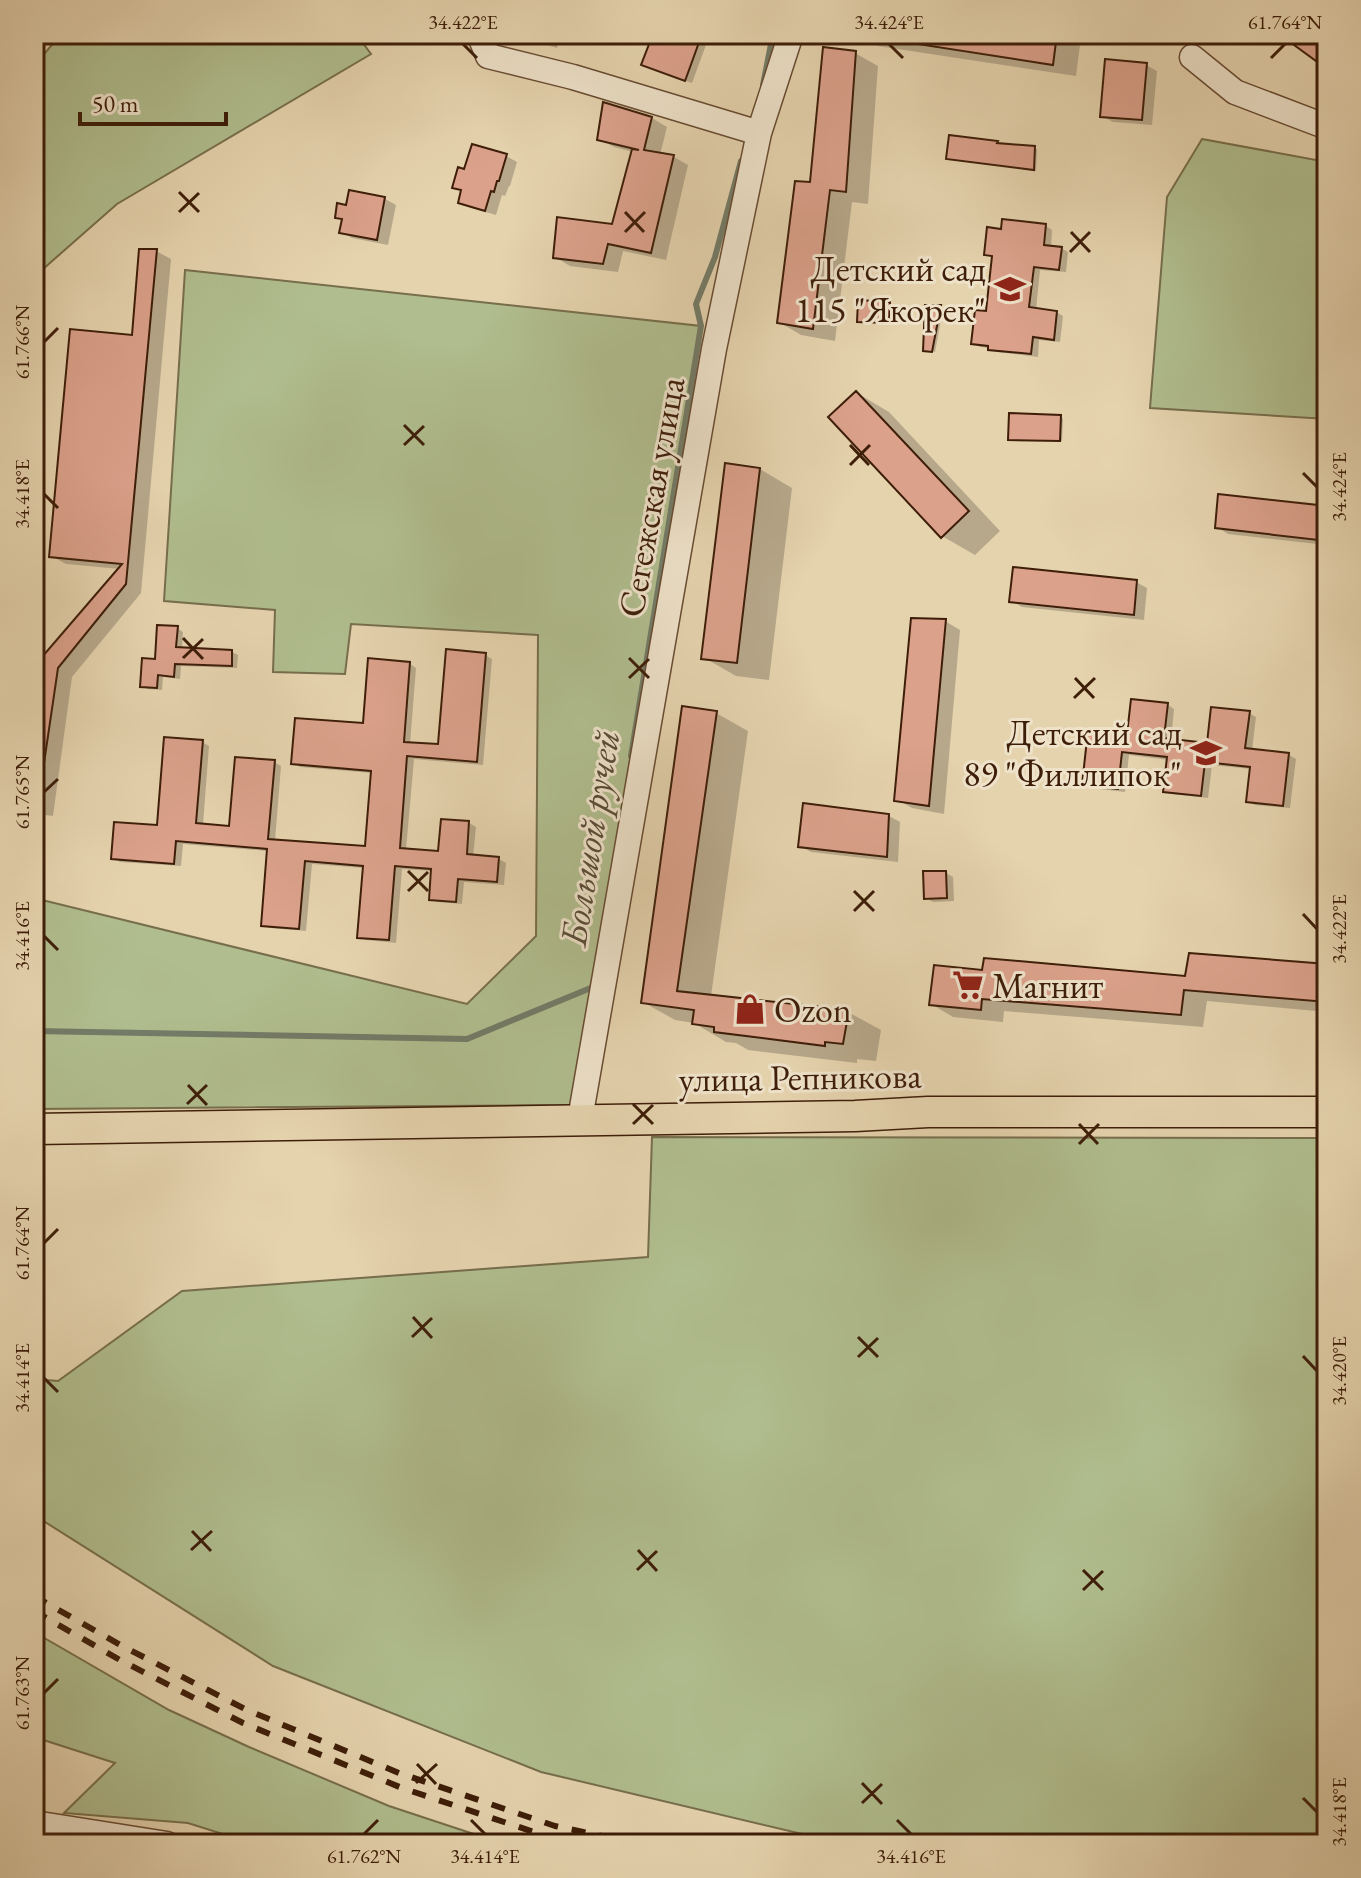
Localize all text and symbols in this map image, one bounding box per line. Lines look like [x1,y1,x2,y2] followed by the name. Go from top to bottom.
[428,9,498,35] text: 34.422°E
[854,9,924,35] text: 34.424°E
[1248,9,1322,35] text: 61.764°N
[80,76,226,126] scale bar
[92,88,139,119] text: 50 m
[795,245,986,333] place label: Детский сад 115 "Якорек"
[993,272,1027,306] school or university icon: Детский сад 115 "Якорек"
[9,305,35,379] text: 61.766°N
[607,373,695,621] street label: Сегежская улица
[1326,452,1352,522] text: 34.424°E
[9,459,35,529] text: 34.418°E
[963,709,1182,797] place label: Детский сад 89 "Филлипок"
[548,726,630,951] water label: Большой ручей
[1189,736,1223,770] school or university icon: Детский сад 89 "Филлипок"
[9,755,35,829] text: 61.765°N
[1326,894,1352,964] text: 34.422°E
[9,901,35,971] text: 34.416°E
[992,962,1104,1009] place label: Магнит
[951,968,985,1002] supermarket icon: Магнит
[774,986,852,1033] place label: Ozon
[733,992,767,1026] shop icon: Ozon
[678,1051,923,1103] street label: улица Репникова
[9,1206,35,1280] text: 61.764°N
[1326,1336,1352,1406] text: 34.420°E
[9,1343,35,1413] text: 34.414°E
[9,1656,35,1730] text: 61.763°N
[1326,1777,1352,1847] text: 34.418°E
[327,1843,401,1869] text: 61.762°N
[450,1843,520,1869] text: 34.414°E
[876,1843,946,1869] text: 34.416°E

